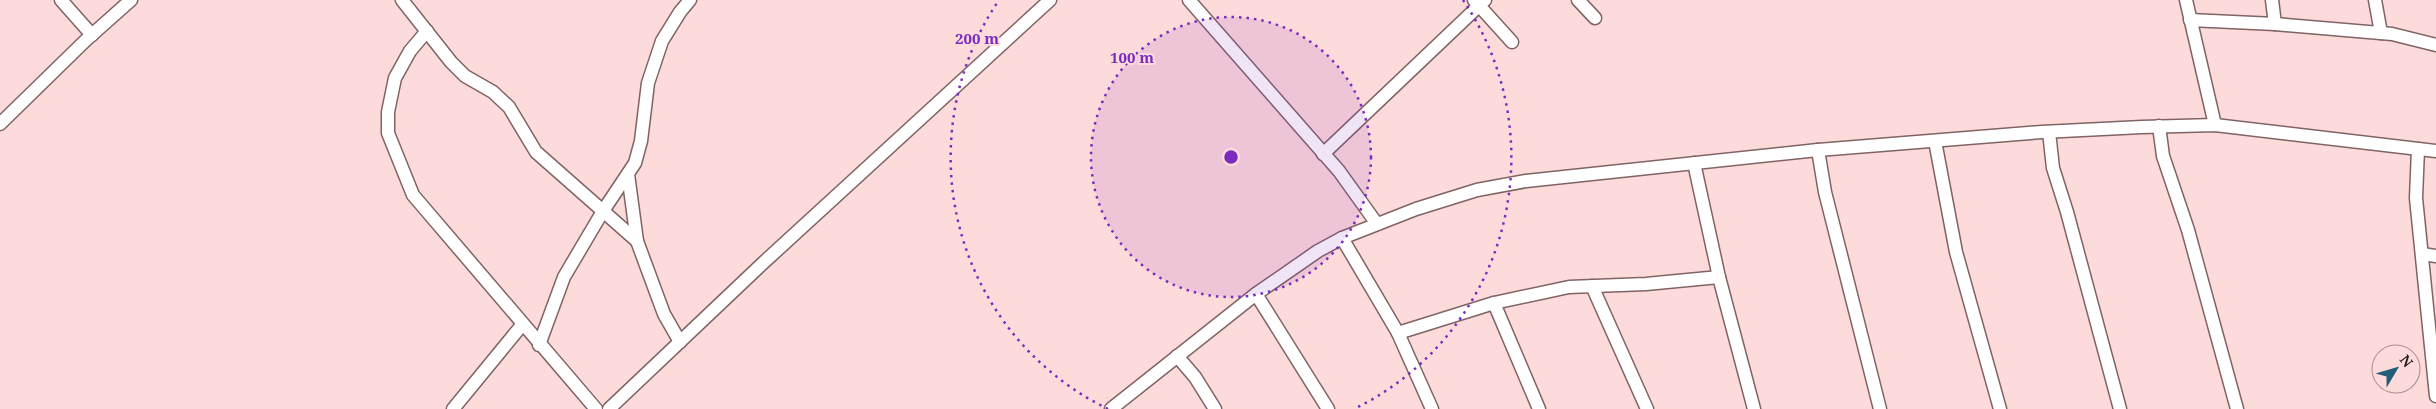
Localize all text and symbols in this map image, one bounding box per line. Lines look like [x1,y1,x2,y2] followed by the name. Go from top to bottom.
[955,28,999,48] text: 200 m
[1110,47,1154,67] text: 100 m
[1222,148,1240,166] centre of rings
[2371,344,2421,394] north arrow
[2396,350,2418,371] text: N

